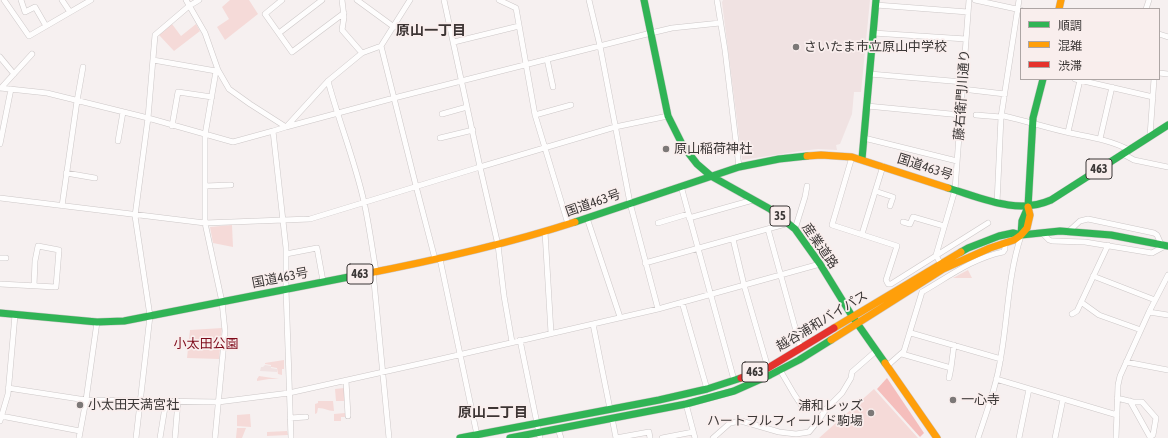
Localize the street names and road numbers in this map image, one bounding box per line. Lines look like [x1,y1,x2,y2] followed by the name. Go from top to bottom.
[951,49,973,141] street label: 藤右衛門川通り
[895,151,955,183] street label: 国道463号
[1086,159,1112,179] road number: 463
[563,186,623,220] street label: 国道463号
[770,206,790,226] road number: 35
[799,220,841,272] street label: 産業道路
[347,264,373,284] road number: 463
[250,265,310,291] street label: 国道463号
[773,288,871,354] street label: 越谷浦和バイパス
[742,362,768,382] road number: 463

